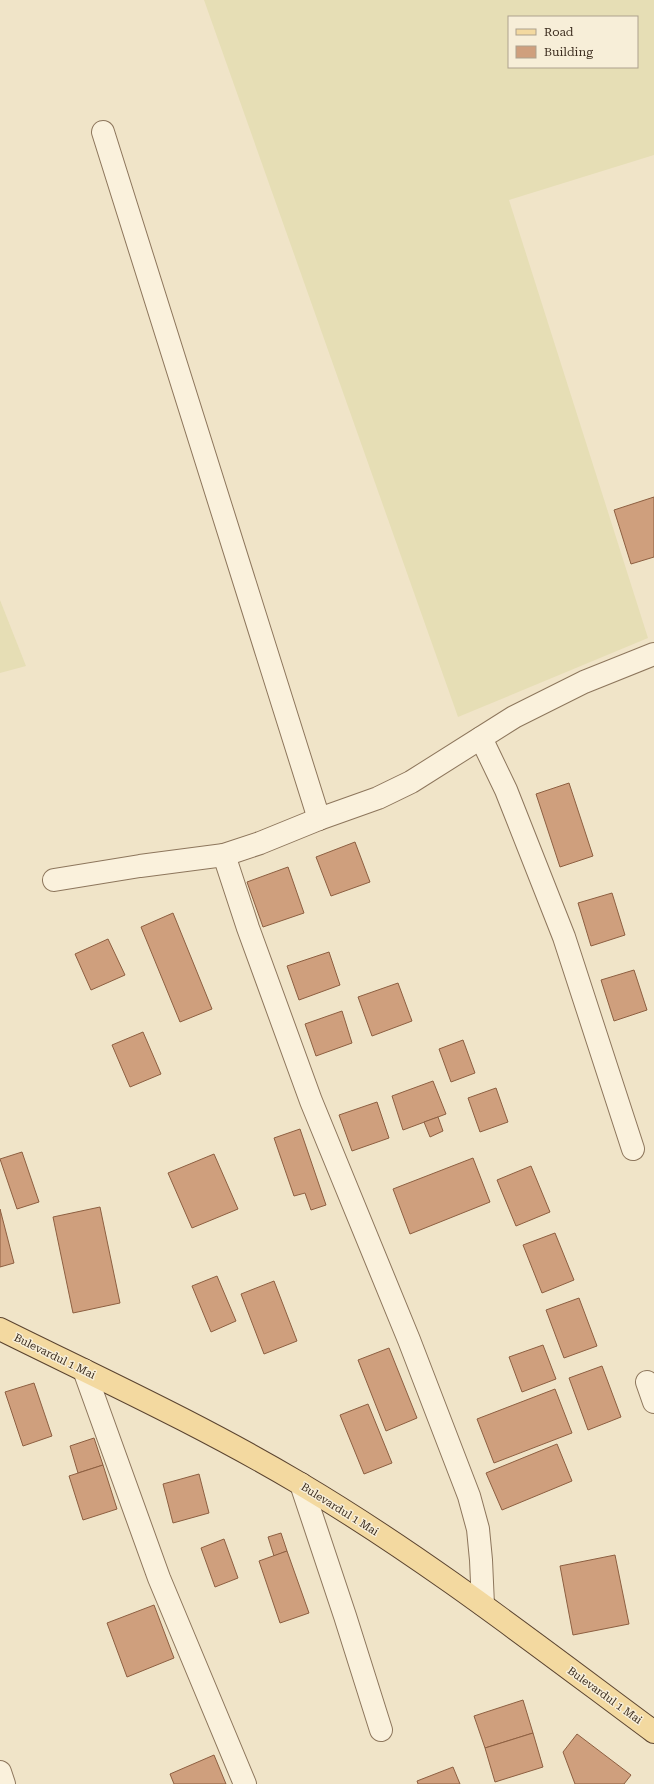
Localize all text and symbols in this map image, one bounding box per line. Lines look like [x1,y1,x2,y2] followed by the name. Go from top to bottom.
[508,16,638,68] legend
[544,25,574,39] text: Road
[544,45,593,59] text: Building
[12,1331,98,1382] street label: Bulevardul 1 Mai
[299,1480,381,1539] street label: Bulevardul 1 Mai
[565,1664,645,1727] street label: Bulevardul 1 Mai

